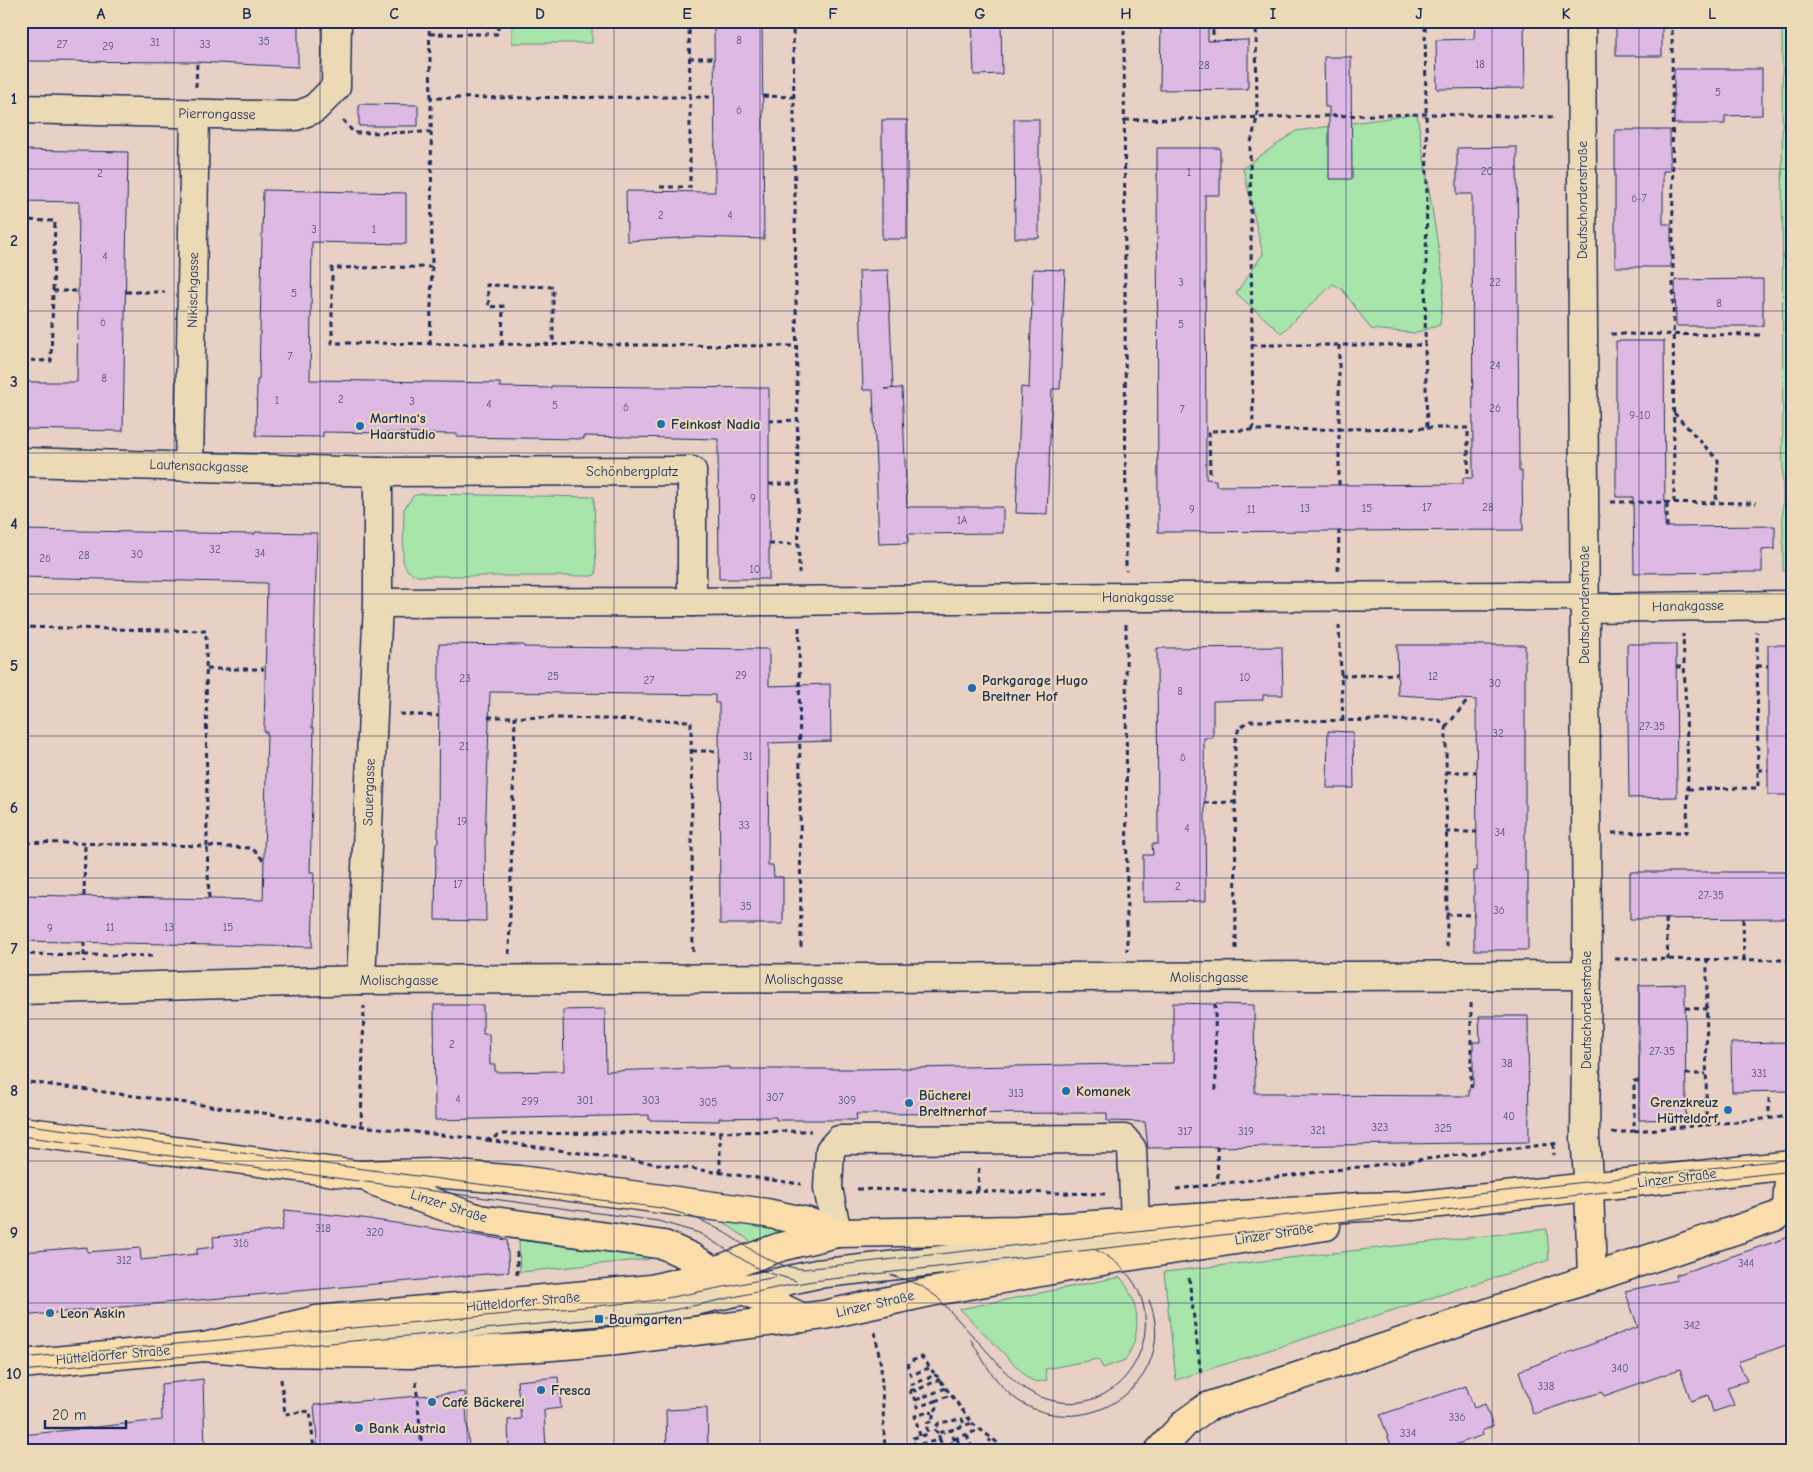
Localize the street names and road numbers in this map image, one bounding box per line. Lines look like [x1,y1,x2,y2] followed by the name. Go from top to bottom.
[178,105,256,123] street label: Pierrongasse
[1574,141,1591,259] street label: Deutschordenstraße
[184,252,202,328] street label: Nikischgasse
[149,456,249,476] street label: Lautensackgasse
[586,463,678,480] street label: Schönbergplatz
[1576,546,1593,664] street label: Deutschordenstraße
[1102,589,1174,606] street label: Hanakgasse
[1652,597,1724,615] street label: Hanakgasse
[359,758,379,826] street label: Sauergasse
[1578,951,1595,1069] street label: Deutschordenstraße
[1170,969,1248,986] street label: Molischgasse
[765,971,843,988] street label: Molischgasse
[360,972,438,989] street label: Molischgasse
[1636,1165,1718,1191] street label: Linzer Straße
[409,1186,489,1226] street label: Linzer Straße
[1233,1219,1315,1249] street label: Linzer Straße
[834,1287,916,1321] street label: Linzer Straße
[465,1289,581,1315] street label: Hütteldorfer Straße
[55,1342,171,1368] street label: Hütteldorfer Straße

